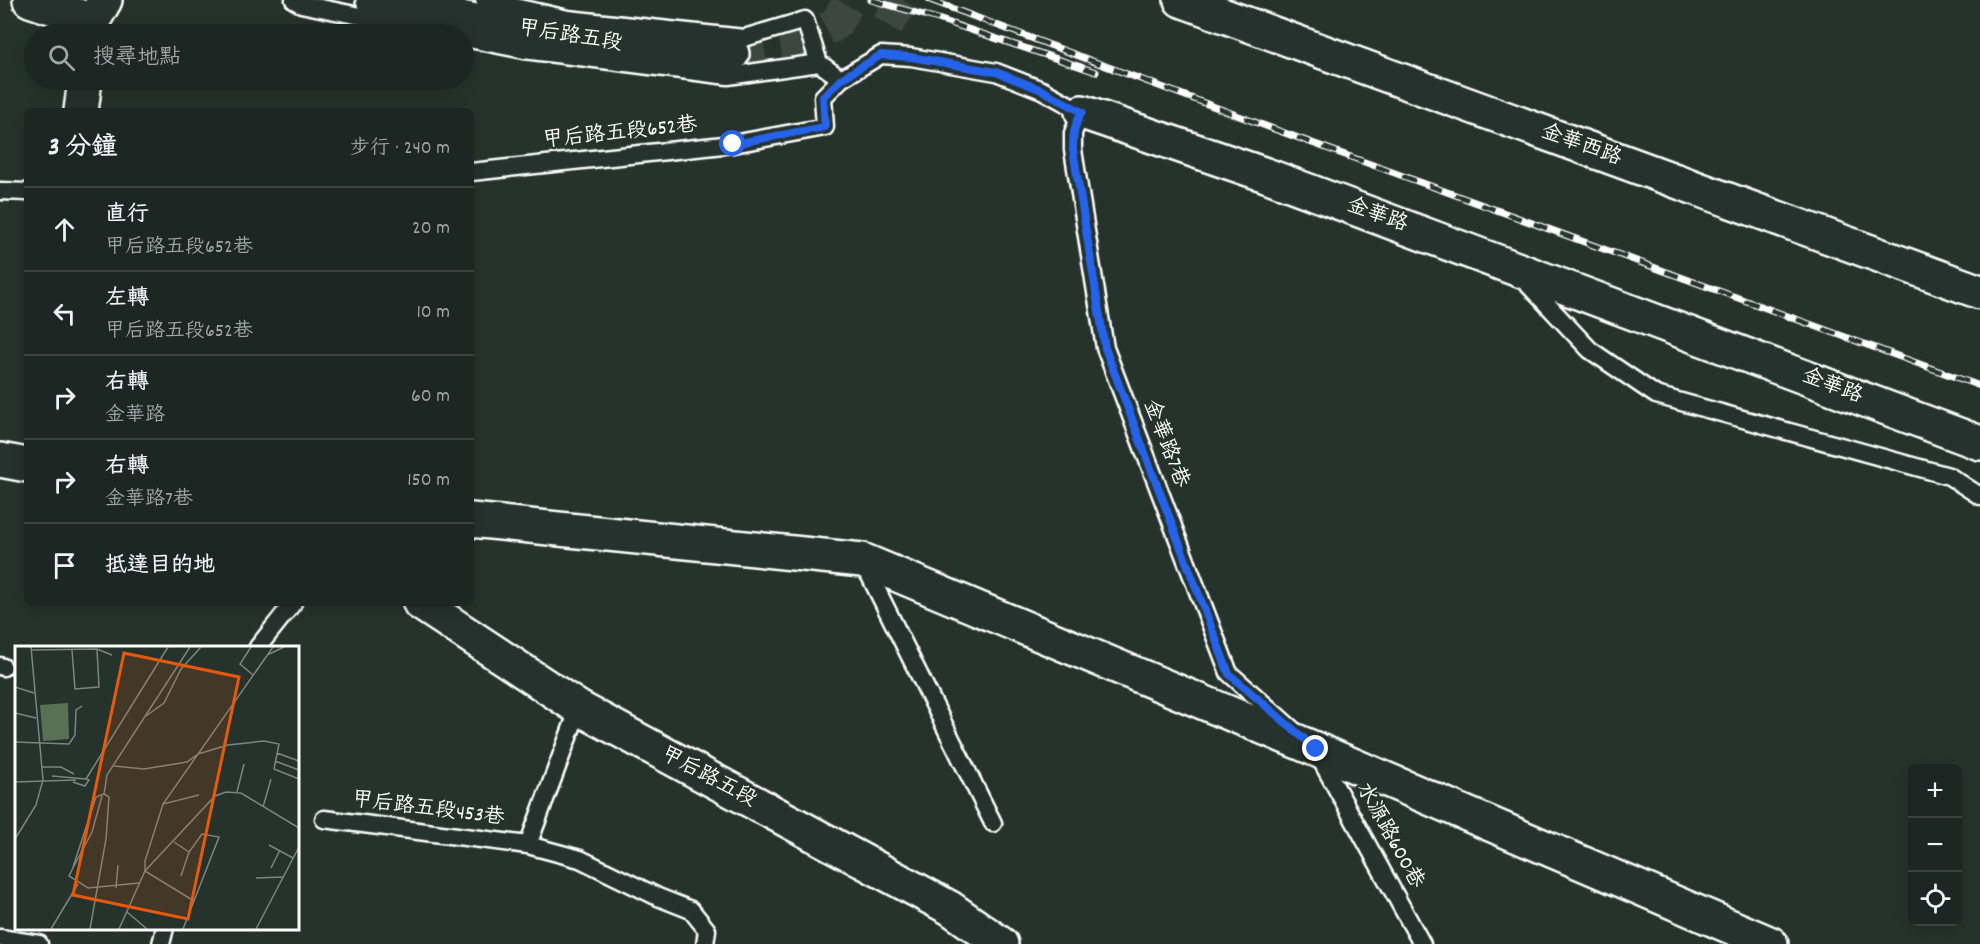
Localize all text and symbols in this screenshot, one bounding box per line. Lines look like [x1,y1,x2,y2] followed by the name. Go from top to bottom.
[516,14,624,60] street label: 甲后路五段
[24,24,474,90] search box
[45,41,78,74] icon: search
[93,43,181,74] text: 搜尋地點
[541,111,699,157] street label: 甲后路五段652巷
[1536,118,1626,174] street label: 金華西路
[48,130,118,167] text: 3 分鐘
[719,130,745,156] route start
[350,135,450,163] text: 步行 · 240 m
[1342,191,1412,241] street label: 金華路
[105,200,149,231] text: 直行
[48,213,81,246] icon: ahead
[412,215,450,243] text: 20 m
[105,234,253,262] text: 甲后路五段652巷
[105,284,149,315] text: 左轉
[48,297,81,330] icon: left
[416,299,450,327] text: 10 m
[105,318,253,346] text: 甲后路五段652巷
[1797,362,1867,412] street label: 金華路
[105,368,149,399] text: 右轉
[48,381,81,414] icon: right
[411,383,450,411] text: 60 m
[1135,396,1195,492] street label: 金華路7巷
[105,402,165,430] text: 金華路
[105,452,149,483] text: 右轉
[48,465,81,498] icon: right
[407,467,450,495] text: 150 m
[105,486,193,514] text: 金華路7巷
[48,549,81,582] icon: arrive
[105,551,215,582] text: 抵達目的地
[15,646,298,929] inset map
[1302,735,1328,761] route end
[655,740,761,816] street label: 甲后路五段
[1908,764,1962,926] map controls
[1908,764,1962,818] button: +
[1347,777,1431,895] street label: 水源路600巷
[350,786,506,834] street label: 甲后路五段453巷
[1908,818,1962,872] button: −
[1908,872,1962,926] button: locate

